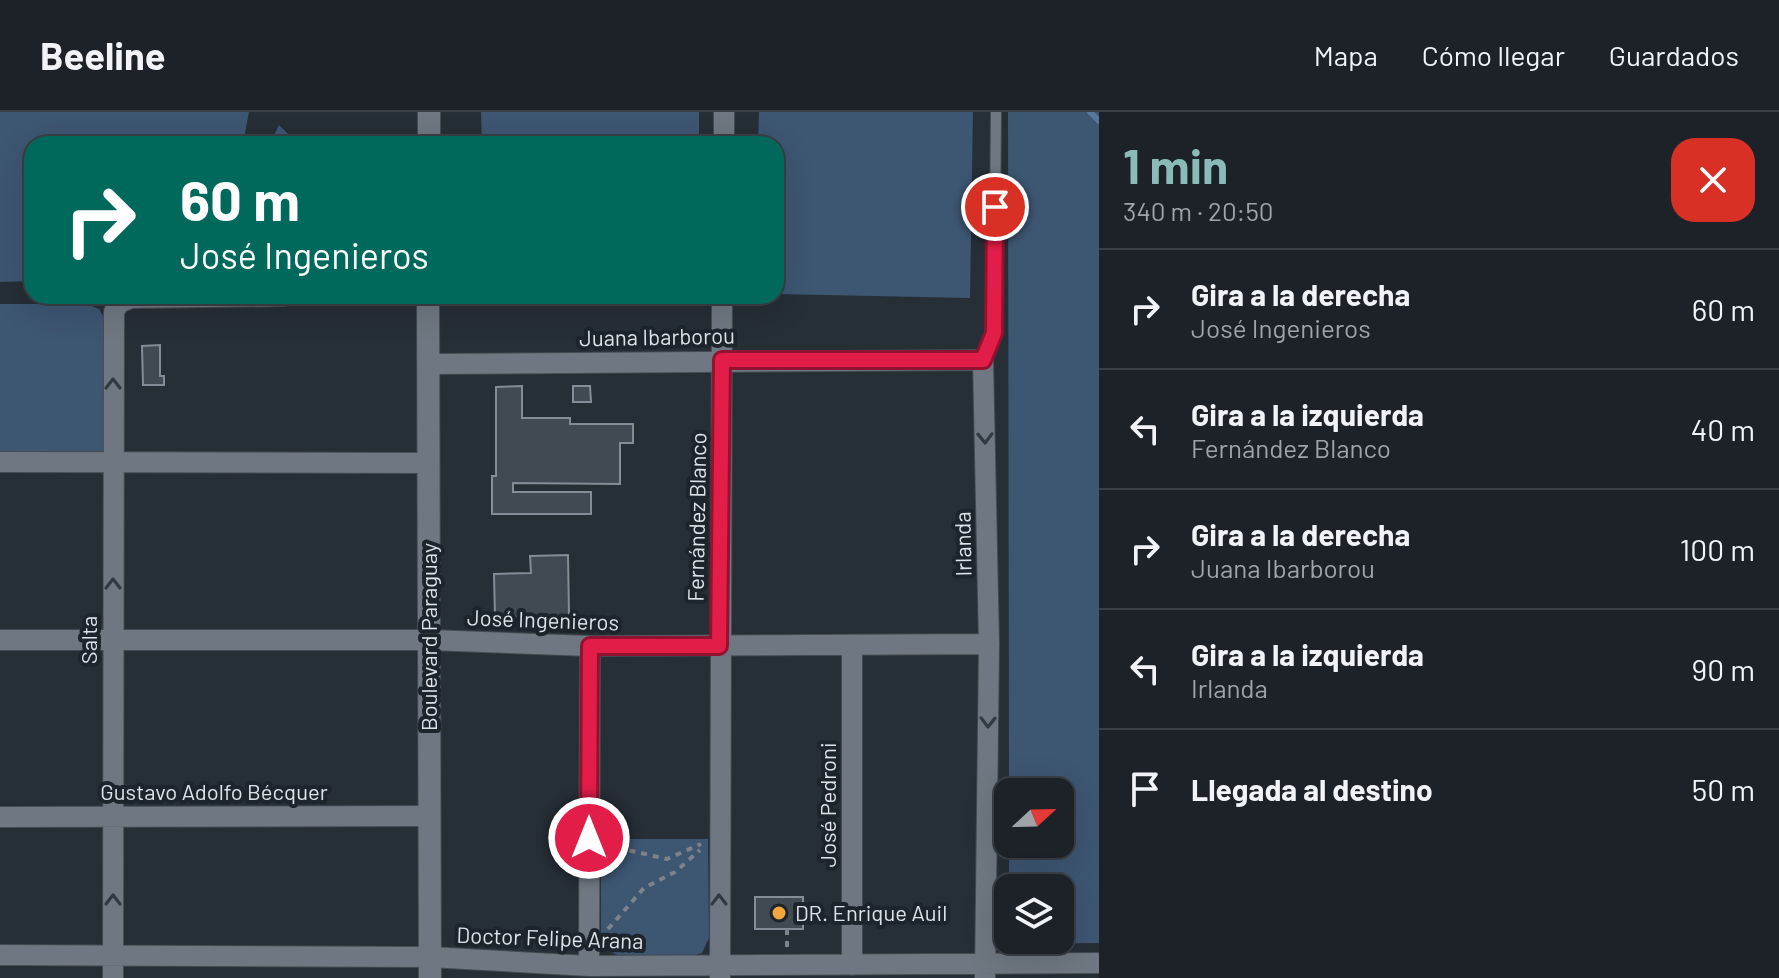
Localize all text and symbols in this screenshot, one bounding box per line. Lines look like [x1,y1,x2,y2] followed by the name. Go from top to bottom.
[40,32,165,78] text: Beeline
[1314,38,1378,72] text: Mapa
[1422,38,1565,72] text: Cómo llegar
[1609,38,1739,72] text: Guardados
[1123,136,1228,194] text: 1 min
[1671,138,1755,222] button: close
[180,165,300,232] text: 60 m
[48,168,152,272] icon: right
[961,173,1029,241] pin
[973,185,1017,229] icon: arrive
[1123,195,1273,226] text: 340 m · 20:50
[180,233,429,276] text: José Ingenieros
[1191,276,1410,312] text: Gira a la derecha
[1123,287,1167,331] icon: right
[1692,291,1755,327] text: 60 m
[1191,312,1371,343] text: José Ingenieros
[579,322,735,350] street label: Juana Ibarborou
[104,377,122,390] one-way arrow
[1191,396,1424,432] text: Gira a la izquierda
[1123,407,1167,451] icon: left
[1691,411,1755,447] text: 40 m
[682,432,710,602] street label: Fernández Blanco
[976,432,993,445] one-way arrow
[1191,432,1391,463] text: Fernández Blanco
[948,511,976,577] street label: Irlanda
[1191,516,1410,552] text: Gira a la derecha
[1123,527,1167,571] icon: right
[1680,531,1755,567] text: 100 m
[415,543,441,731] street label: Boulevard Paraguay
[1191,552,1375,583] text: Juana Ibarborou
[104,577,122,590] one-way arrow
[467,603,619,635] street label: José Ingenieros
[75,616,101,664] street label: Salta
[1191,636,1424,672] text: Gira a la izquierda
[1123,647,1167,691] icon: left
[1692,651,1755,687] text: 90 m
[1191,672,1268,703] text: Irlanda
[979,716,997,729] one-way arrow
[814,742,840,868] street label: José Pedroni
[1123,767,1167,811] icon: arrive
[1191,771,1433,807] text: Llegada al destino
[1692,771,1755,807] text: 50 m
[100,778,328,804] street label: Gustavo Adolfo Bécquer
[994,778,1074,858] north arrow
[994,778,1074,954] map controls
[547,796,631,880] position arrow
[994,874,1074,954] button: layers
[104,893,122,906] one-way arrow
[710,893,728,906] one-way arrow
[795,899,947,925] place label: DR. Enrique Auil
[770,904,788,922] marker: DR. Enrique Auil
[456,921,644,953] street label: Doctor Felipe Arana

